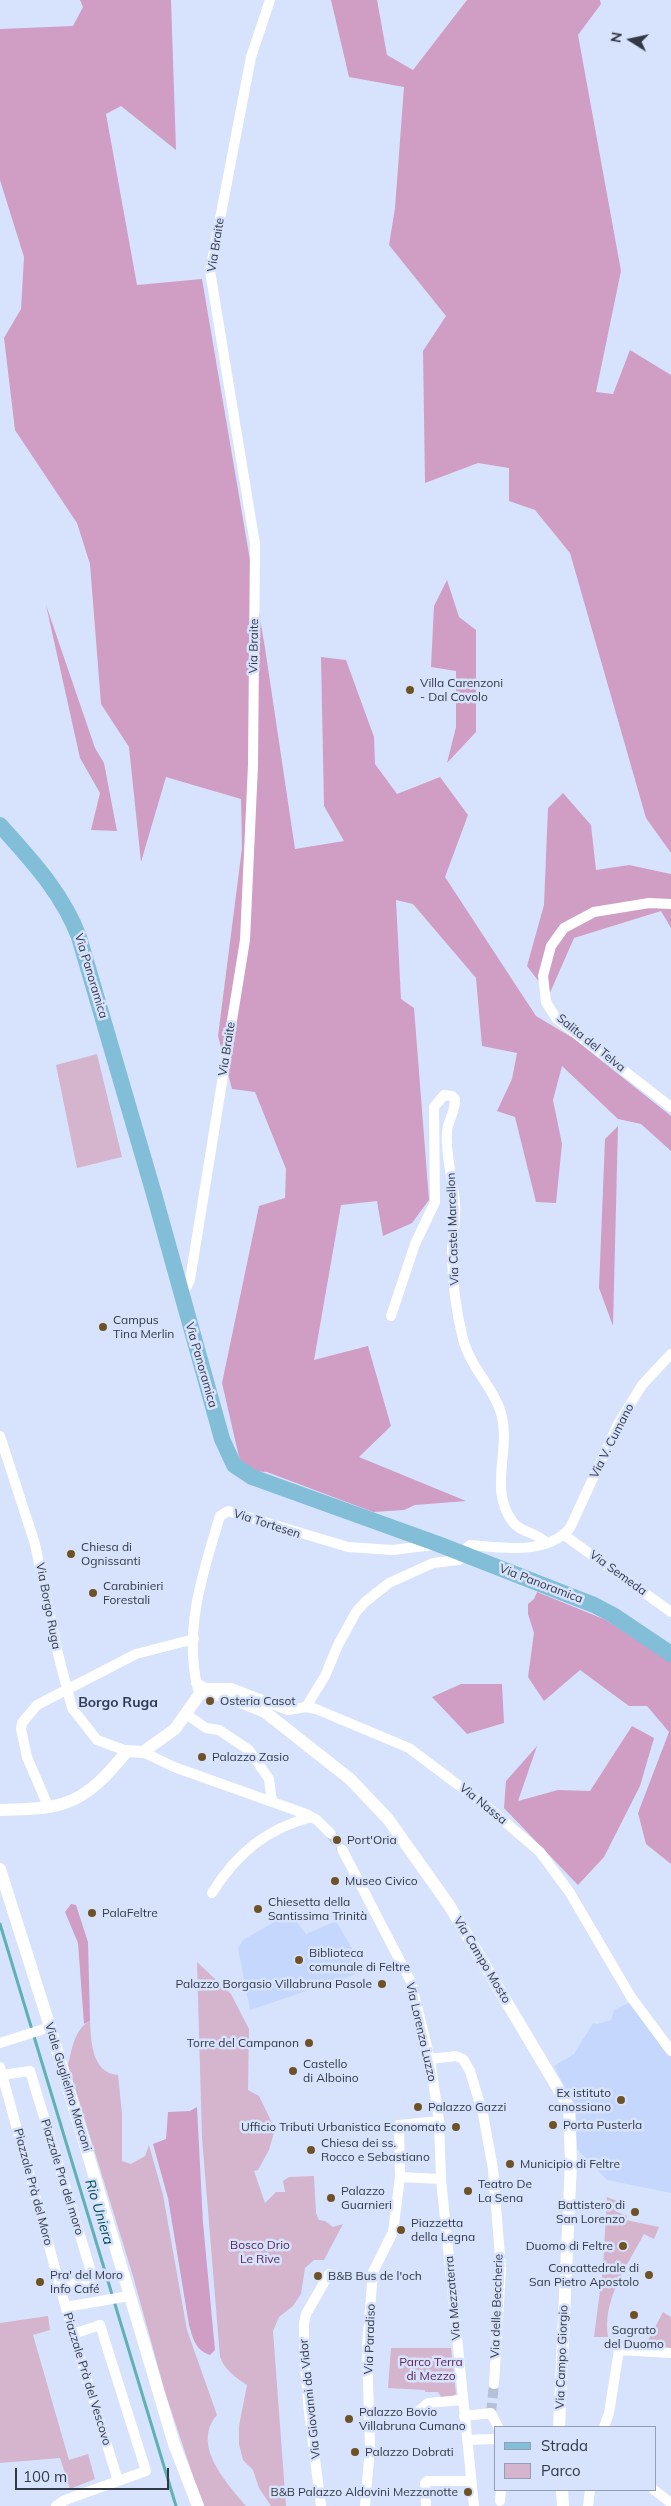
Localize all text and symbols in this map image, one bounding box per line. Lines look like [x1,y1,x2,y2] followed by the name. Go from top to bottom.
[606,15,656,65] north arrow
[606,31,626,44] text: N
[205,217,227,273] street label: Via Braite
[246,619,262,673] street label: Via Braite
[420,676,503,704] place label: Villa Carenzoni - Dal Covolo
[404,684,416,696] marker: Villa Carenzoni - Dal Covolo
[71,932,111,1020] street label: Via Panoramica
[554,1011,628,1075] street label: Salita del Telva
[216,1021,238,1077] street label: Via Braite
[444,1172,462,1286] street label: Via Castel Marcellon
[113,1313,174,1341] place label: Campus Tina Merlin
[97,1321,109,1333] marker: Campus Tina Merlin
[182,1321,220,1409] street label: Via Panoramica
[587,1401,637,1481] street label: Via V. Cumano
[232,1506,302,1542] street label: Via Tortesen
[81,1540,141,1568] place label: Chiesa di Ognissanti
[587,1547,649,1599] street label: Via Semeda
[65,1548,77,1560] marker: Chiesa di Ognissanti
[497,1561,585,1607] street label: Via Panoramica
[33,1562,63,1650] street label: Via Borgo Ruga
[103,1579,163,1607] place label: Carabinieri Forestali
[87,1587,99,1599] marker: Carabinieri Forestali
[220,1694,296,1708] place label: Osteria Casot
[78,1695,158,1711] district label: Borgo Ruga
[204,1695,216,1707] marker: Osteria Casot
[212,1750,289,1764] place label: Palazzo Zasio
[196,1751,208,1763] marker: Palazzo Zasio
[456,1781,510,1827] street label: Via Nassa
[347,1833,397,1847] place label: Port'Oria
[331,1834,343,1846] marker: Port'Oria
[345,1874,418,1888] place label: Museo Civico
[329,1875,341,1887] marker: Museo Civico
[268,1895,367,1923] place label: Chiesetta della Santissima Trinità
[252,1903,264,1915] marker: Chiesetta della Santissima Trinità
[102,1906,158,1920] place label: PalaFeltre
[86,1907,98,1919] marker: PalaFeltre
[450,1914,514,2006] street label: Via Campo Mosto
[309,1946,410,1974] place label: Biblioteca comunale di Feltre
[293,1954,305,1966] marker: Biblioteca comunale di Feltre
[175,1977,372,1991] place label: Palazzo Borgasio Villabruna Pasole
[376,1978,388,1990] marker: Palazzo Borgasio Villabruna Pasole
[403,1981,439,2083] street label: Via Lorenzo Luzzo
[42,2021,94,2153] street label: Viale Guglielmo Marconi
[187,2036,299,2050] place label: Torre del Campanon
[303,2037,315,2049] marker: Torre del Campanon
[303,2057,359,2085] place label: Castello di Alboino
[287,2065,299,2077] marker: Castello di Alboino
[548,2086,611,2114] place label: Ex istituto canossiano
[615,2094,627,2106] marker: Ex istituto canossiano
[428,2100,506,2114] place label: Palazzo Gazzi
[412,2101,424,2113] marker: Palazzo Gazzi
[37,2117,87,2237] street label: Piazzale Pra del moro
[563,2118,642,2132] place label: Porta Pusterla
[547,2119,559,2131] marker: Porta Pusterla
[241,2120,446,2134] place label: Ufficio Tributi Urbanistica Economato
[450,2121,462,2133] marker: Ufficio Tributi Urbanistica Economato
[10,2127,56,2247] street label: Piazzale Prà del Moro
[321,2136,430,2164] place label: Chiesa dei ss. Rocco e Sebastiano
[305,2144,317,2156] marker: Chiesa dei ss. Rocco e Sebastiano
[520,2157,620,2171] place label: Municipio di Feltre
[504,2158,516,2170] marker: Municipio di Feltre
[81,2177,117,2247] water label: Rio Uniera
[478,2177,532,2205] place label: Teatro De La Sena
[341,2184,392,2212] place label: Palazzo Guarnieri
[462,2185,474,2197] marker: Teatro De La Sena
[325,2192,337,2204] marker: Palazzo Guarnieri
[556,2198,625,2226] place label: Battistero di San Lorenzo
[629,2206,641,2218] marker: Battistero di San Lorenzo
[411,2216,475,2244] place label: Piazzetta della Legna
[395,2224,407,2236] marker: Piazzetta della Legna
[230,2238,290,2266] park label: Bosco Drio Le Rive
[526,2239,613,2253] place label: Duomo di Feltre
[617,2240,629,2252] marker: Duomo di Feltre
[488,2254,506,2358] street label: Via delle Beccherie
[442,2255,464,2341] street label: Via Mezzaterra
[529,2261,639,2289] place label: Concattedrale di San Pietro Apostolo
[50,2268,123,2296] place label: Pra' del Moro Info Café
[328,2269,422,2283] place label: B&B Bus de l'och
[643,2269,655,2281] marker: Concattedrale di San Pietro Apostolo
[312,2270,324,2282] marker: B&B Bus de l'och
[34,2276,46,2288] marker: Pra' del Moro Info Café
[362,2303,378,2375] street label: Via Paradiso
[553,2305,571,2409] street label: Via Campo Giorgio
[628,2309,640,2321] marker: Sagrato del Duomo
[60,2311,114,2447] street label: Piazzale Prà del Vescovo
[604,2323,664,2351] place label: Sagrato del Duomo
[297,2338,323,2460] street label: Via Giovanni da Vidor
[399,2355,463,2383] park label: Parco Terra di Mezzo
[359,2405,466,2433] place label: Palazzo Bovio Villabruna Cumano
[343,2413,355,2425] marker: Palazzo Bovio Villabruna Cumano
[493,2426,656,2491] legend
[541,2436,588,2455] text: Strada
[365,2445,454,2459] place label: Palazzo Dobrati
[349,2446,361,2458] marker: Palazzo Dobrati
[18,2458,171,2490] scale bar
[541,2461,581,2480] text: Parco
[23,2467,67,2486] text: 100 m
[271,2485,458,2499] place label: B&B Palazzo Aldovini Mezzanotte
[462,2486,474,2498] marker: B&B Palazzo Aldovini Mezzanotte

